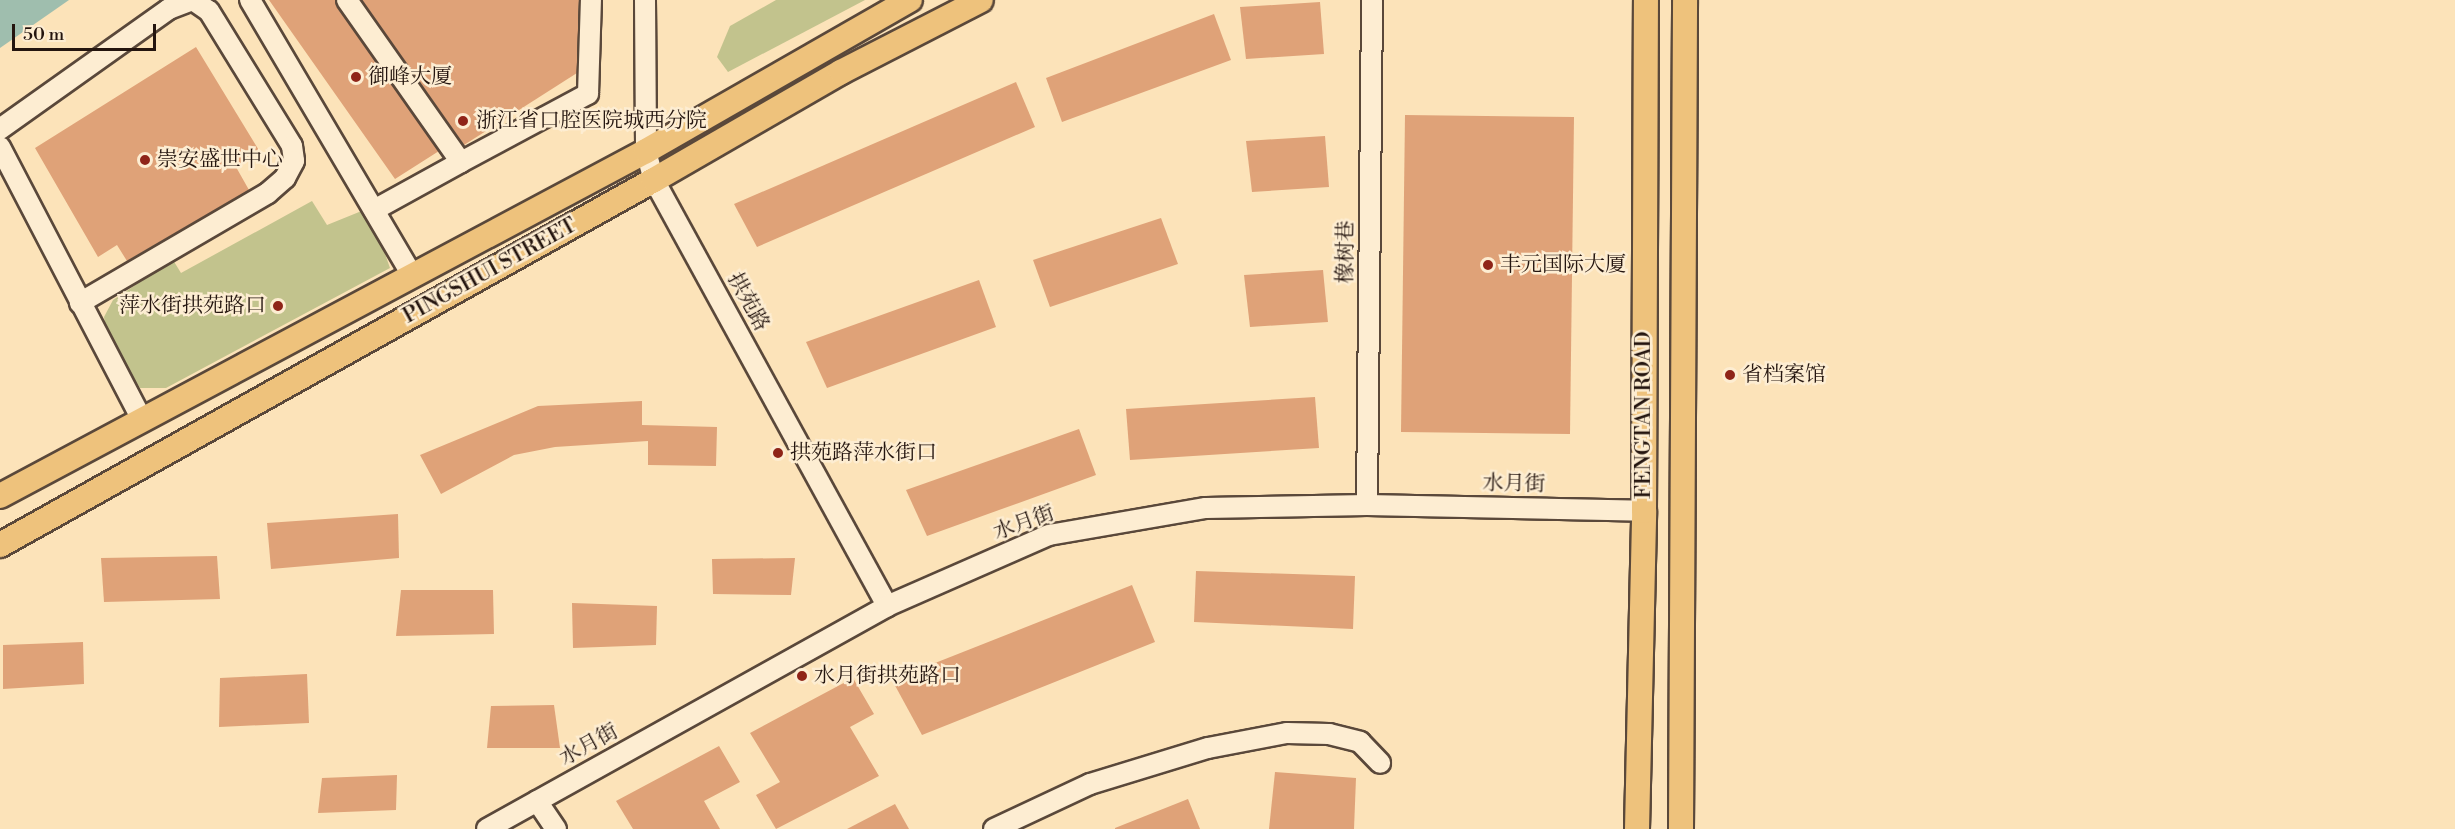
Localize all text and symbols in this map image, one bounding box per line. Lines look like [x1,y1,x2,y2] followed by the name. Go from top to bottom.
[15,12,159,50] scale bar
[23,23,64,46] text: 50 m
[368,64,452,90] place label: 御峰大厦
[349,70,363,84] marker: 御峰大厦
[476,108,707,134] place label: 浙江省口腔医院城西分院
[454,112,472,130] marker: 浙江省口腔医院城西分院
[157,147,283,173] place label: 崇安盛世中心
[138,153,152,167] marker: 崇安盛世中心
[399,213,581,329] street label: PINGSHUI STREET
[1333,220,1359,284] street label: 橡树巷
[1500,252,1626,278] place label: 丰元国际大厦
[1481,258,1495,272] marker: 丰元国际大厦
[722,268,774,336] street label: 拱苑路
[119,293,266,319] place label: 萍水街拱苑路口
[271,299,285,313] marker: 萍水街拱苑路口
[1631,331,1657,499] street label: FENGTAN ROAD
[1742,362,1826,388] place label: 省档案馆
[1723,368,1737,382] marker: 省档案馆
[790,440,937,466] place label: 拱苑路萍水街口
[771,446,785,460] marker: 拱苑路萍水街口
[1482,471,1546,497] street label: 水月街
[990,500,1058,546] street label: 水月街
[814,663,961,689] place label: 水月街拱苑路口
[795,669,809,683] marker: 水月街拱苑路口
[555,719,623,771] street label: 水月街

